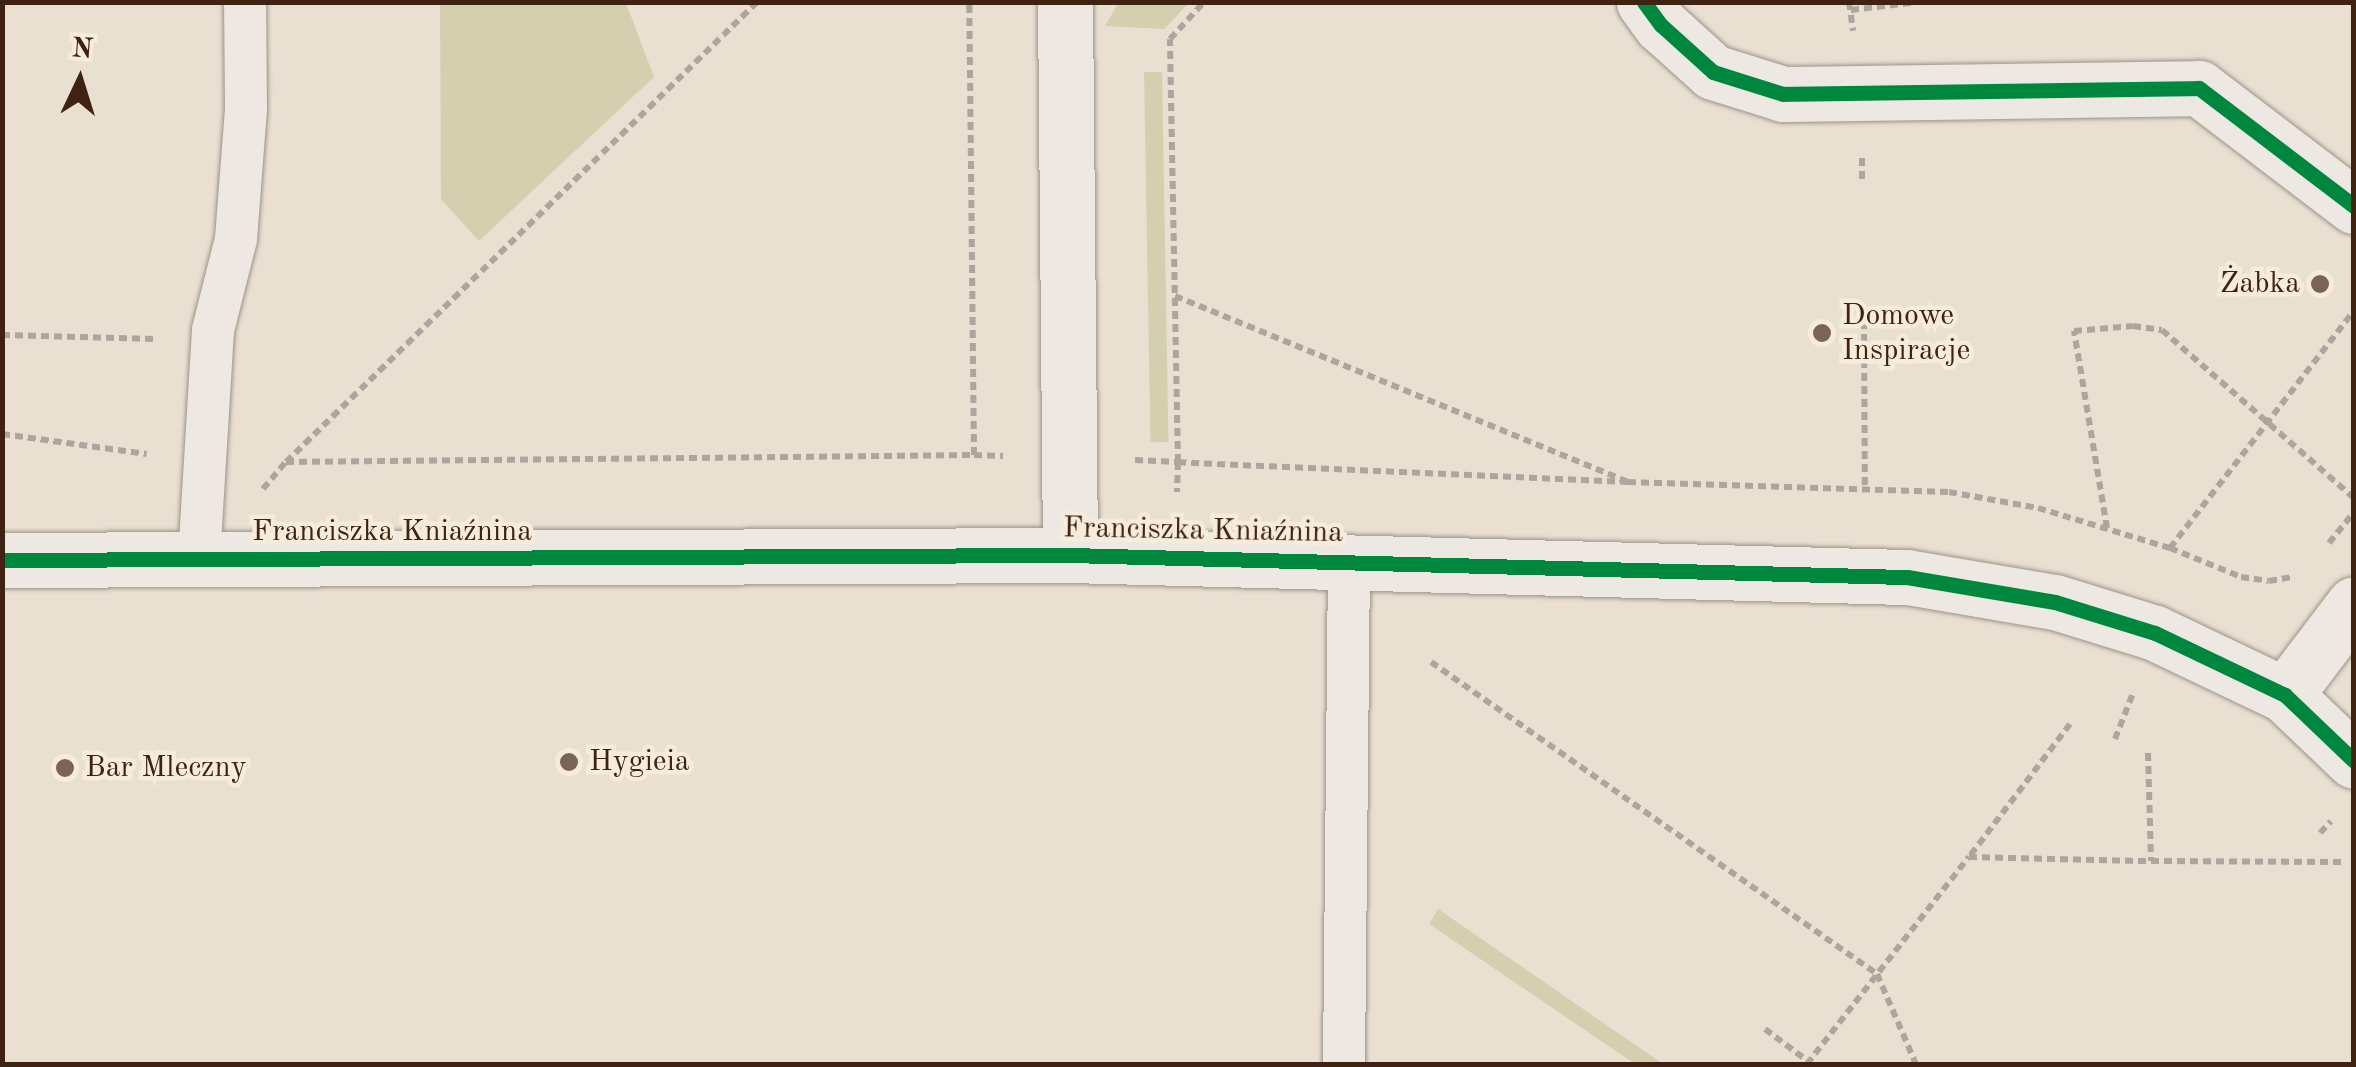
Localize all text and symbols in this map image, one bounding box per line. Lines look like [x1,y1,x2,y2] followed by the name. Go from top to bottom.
[30,30,130,130] north arrow
[70,35,94,65] text: N
[2220,266,2300,302] place label: Żabka
[2309,273,2331,295] marker: Żabka
[1842,298,1970,368] place label: Domowe Inspiracje
[1811,322,1833,344] marker: Domowe Inspiracje
[1063,511,1343,551] street label: Franciszka Kniaźnina
[252,514,532,550] street label: Franciszka Kniaźnina
[589,744,690,780] place label: Hygieia
[85,750,247,786] place label: Bar Mleczny
[558,751,580,773] marker: Hygieia
[54,757,76,779] marker: Bar Mleczny

